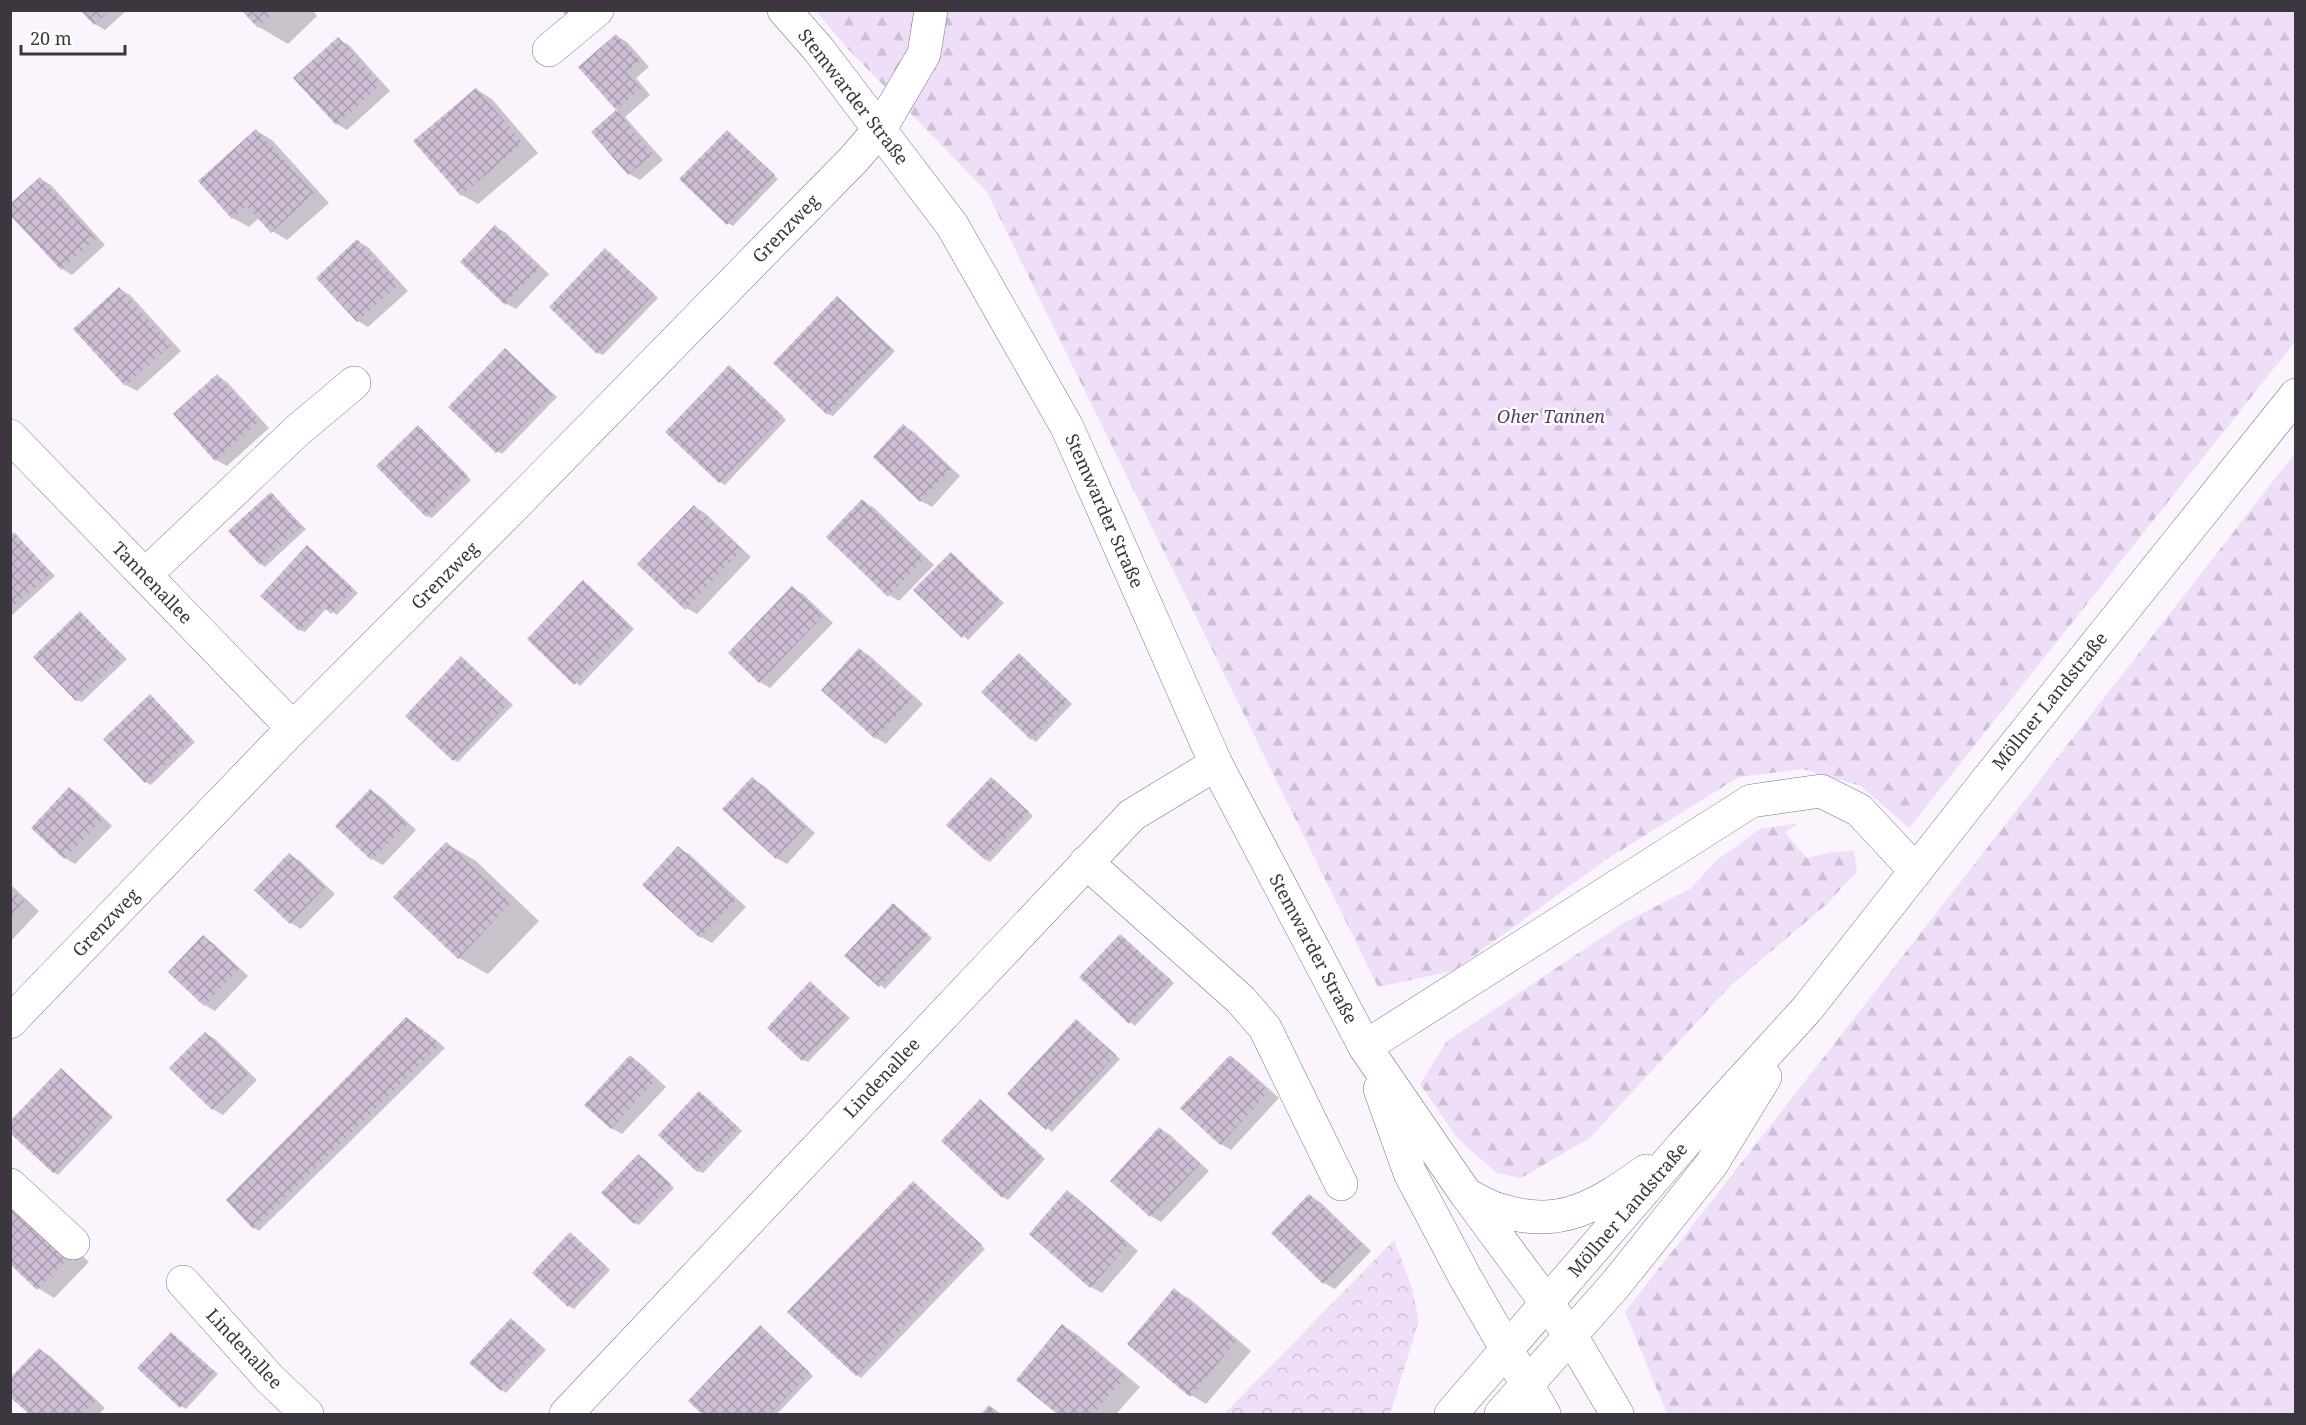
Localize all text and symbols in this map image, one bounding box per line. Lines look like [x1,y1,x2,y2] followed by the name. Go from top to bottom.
[21,18,124,56] scale bar
[793,23,914,169] street label: Stemwarder Straße
[30,26,72,50] text: 20 m
[747,189,824,268] street label: Grenzweg
[1497,404,1605,428] park label: Oher Tannen
[1060,430,1150,591] street label: Stemwarder Straße
[107,536,198,629] street label: Tannenallee
[405,536,484,614] street label: Grenzweg
[1986,626,2112,774] street label: Möllner Landstraße
[1264,869,1364,1028] street label: Stemwarder Straße
[67,883,144,962] street label: Grenzweg
[838,1032,925,1123] street label: Lindenallee
[1562,1137,1692,1282] street label: Möllner Landstraße
[201,1303,288,1394] street label: Lindenallee

